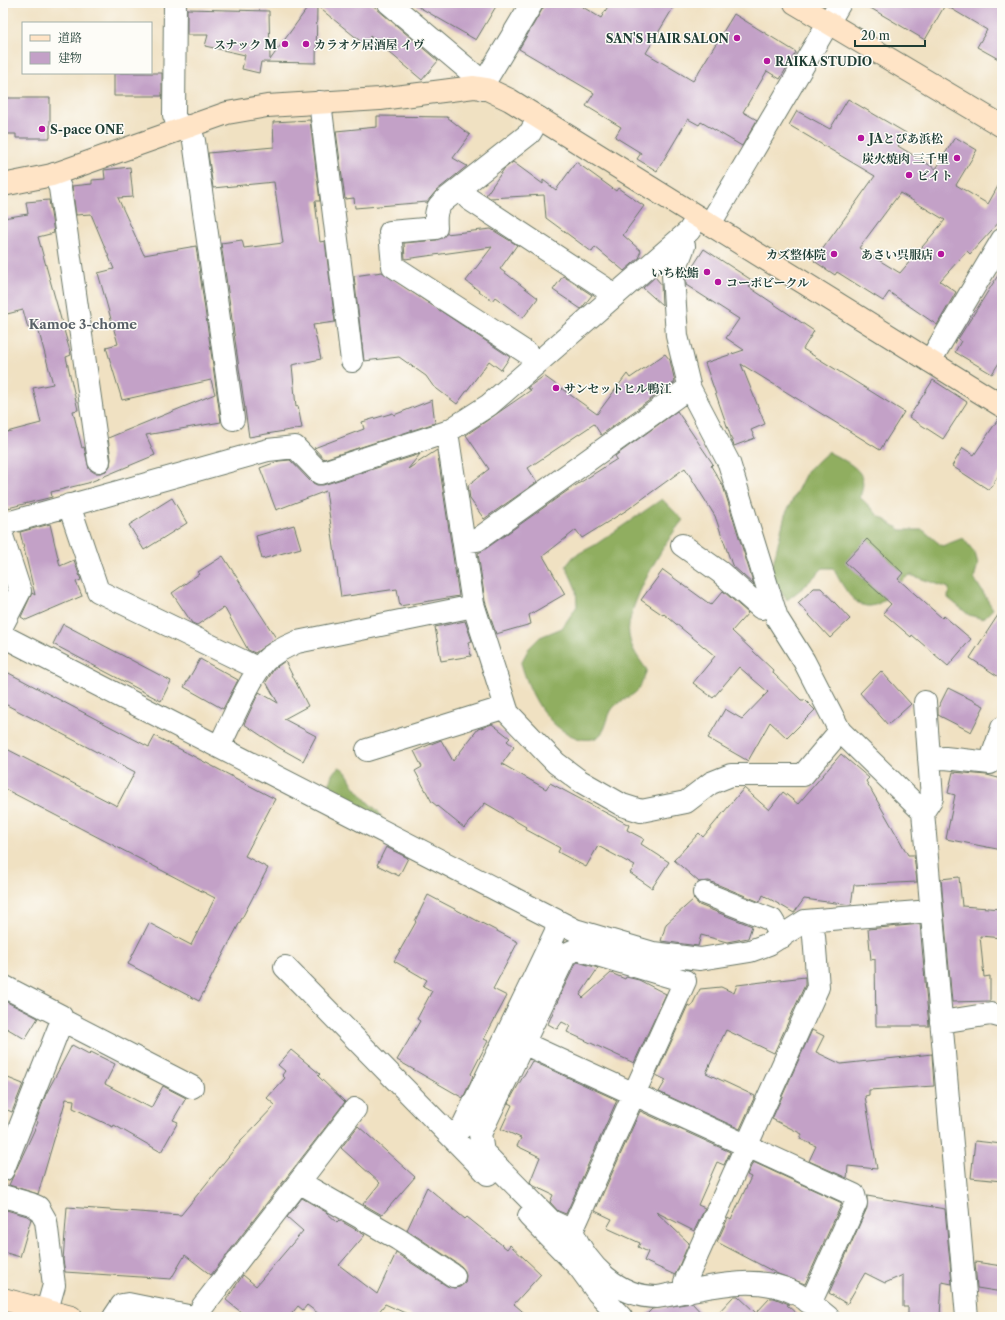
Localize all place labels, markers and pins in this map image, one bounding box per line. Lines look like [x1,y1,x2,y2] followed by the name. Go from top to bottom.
[606,31,730,46] place label: SAN'S HAIR SALON
[732,33,742,43] marker: SAN'S HAIR SALON
[214,37,277,52] place label: スナック M
[314,37,425,52] place label: カラオケ居酒屋 イヴ
[280,39,290,49] marker: スナック M
[301,39,311,49] marker: カラオケ居酒屋 イヴ
[775,54,872,69] place label: RAIKA STUDIO
[762,56,772,66] marker: RAIKA STUDIO
[50,122,124,137] place label: S-pace ONE
[37,124,47,134] marker: S-pace ONE
[867,131,943,146] place label: JAとぴあ浜松
[856,133,866,143] marker: JAとぴあ浜松
[862,151,949,166] place label: 炭火焼肉 三千里
[952,153,962,163] marker: 炭火焼肉 三千里
[917,168,953,183] place label: ビイト
[904,170,914,180] marker: ビイト
[766,247,826,262] place label: カズ整体院
[861,247,933,262] place label: あさい呉服店
[829,249,839,259] marker: カズ整体院
[936,249,946,259] marker: あさい呉服店
[651,265,699,280] place label: いち松鮨
[702,267,712,277] marker: いち松鮨
[726,275,809,290] place label: コーポビークル
[713,277,723,287] marker: コーポビークル
[564,381,671,396] place label: サンセットヒル鴨江
[551,383,561,393] marker: サンセットヒル鴨江

